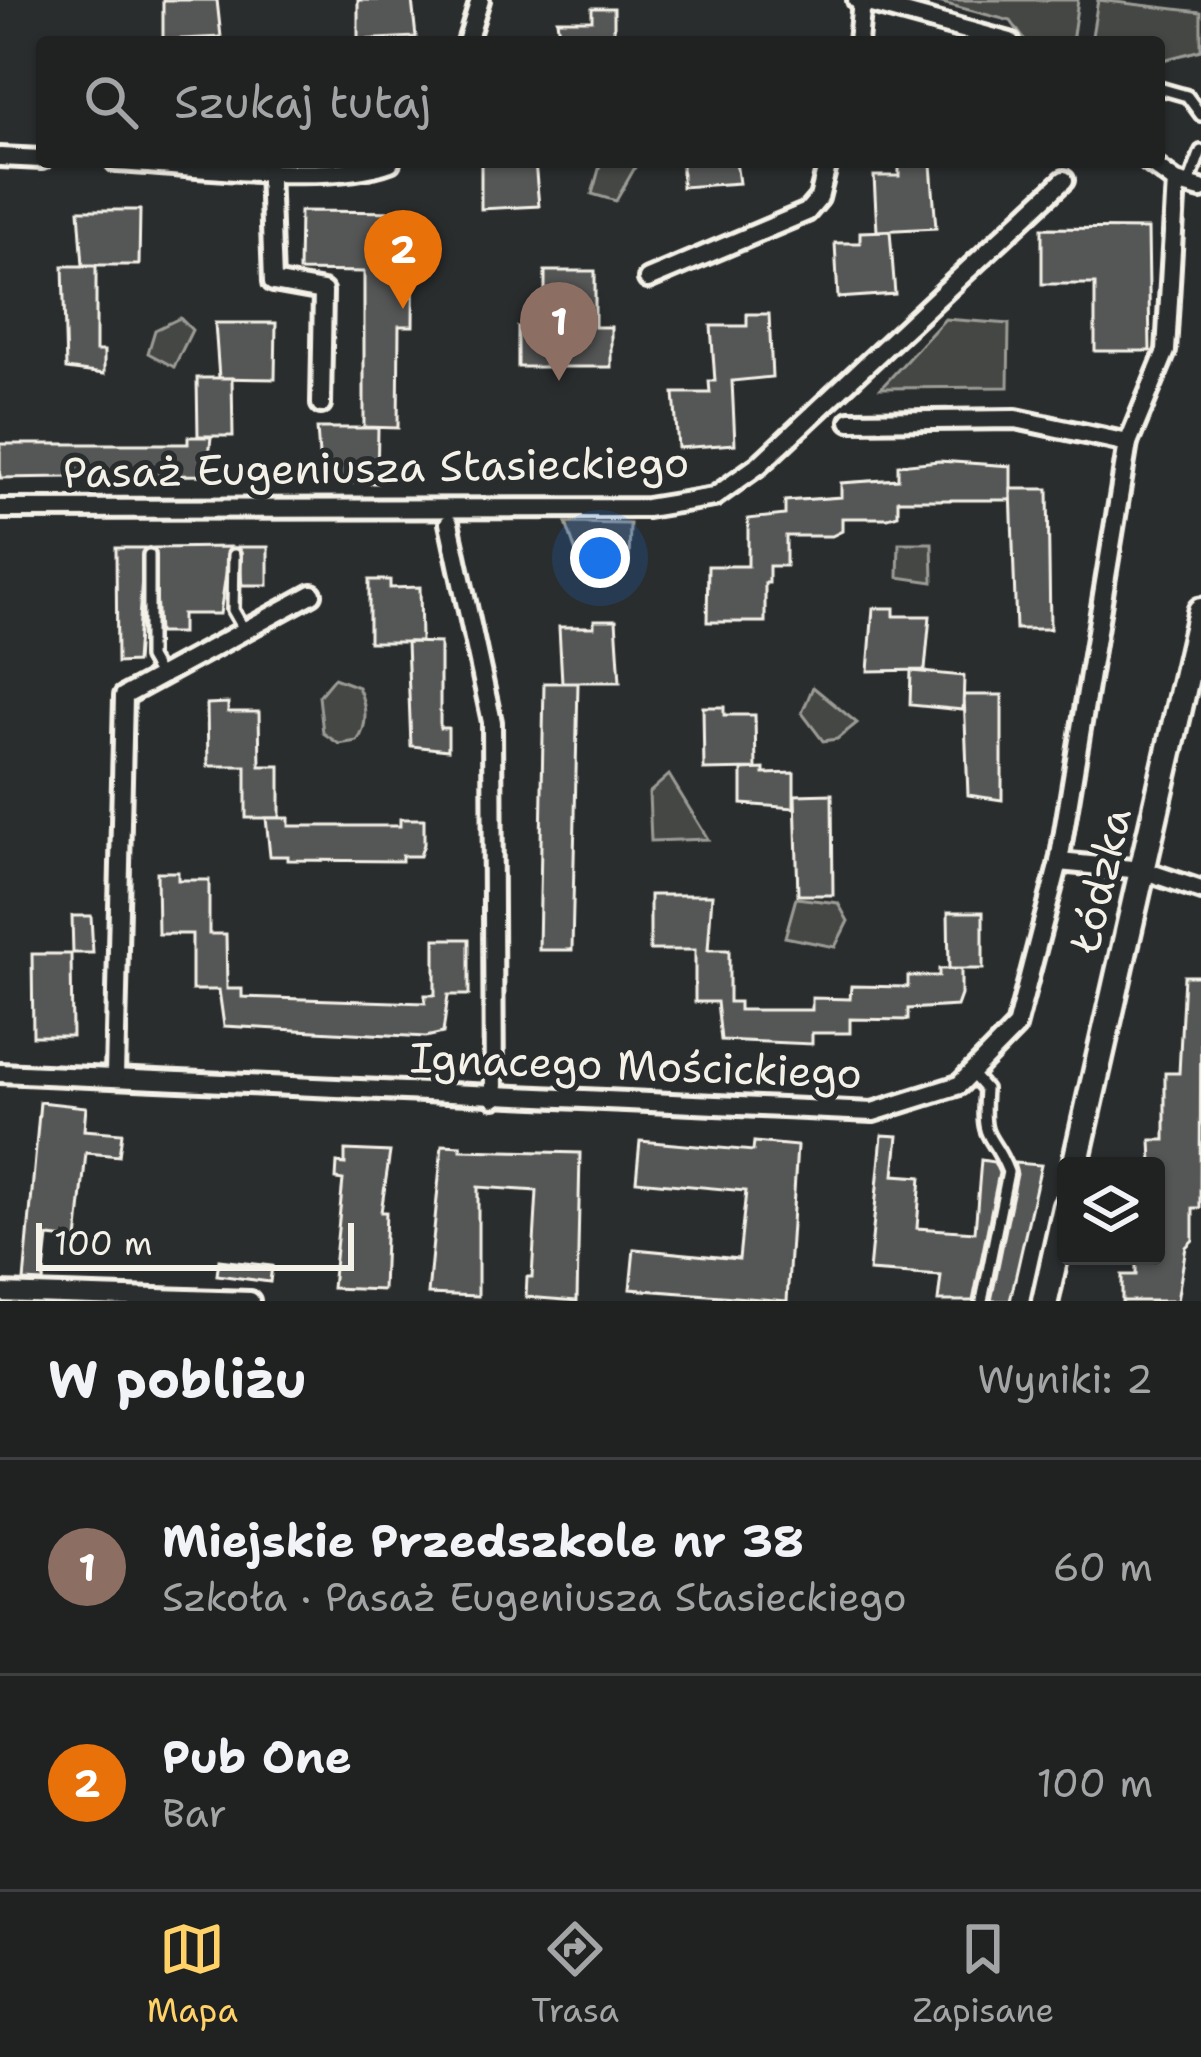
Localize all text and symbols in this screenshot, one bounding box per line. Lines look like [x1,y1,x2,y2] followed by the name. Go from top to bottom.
[36,36,1165,168] search box
[78,69,144,135] icon: search
[174,72,431,132] text: Szukaj tutaj
[364,210,442,309] pin: 2
[520,282,598,381] pin: 1
[62,434,690,500] street label: Pasaż Eugeniusza Stasieckiego
[570,528,630,588] your location
[1056,802,1144,959] street label: Łódzka
[409,1029,863,1101] street label: Ignacego Mościckiego
[1057,1157,1165,1265] map controls
[1057,1157,1165,1265] button: layers
[36,1217,354,1270] scale bar
[54,1221,153,1266] text: 100 m
[48,1345,307,1413] text: W pobliżu
[977,1353,1153,1405] text: Wyniki: 2
[162,1511,804,1571] text: Miejskie Przedszkole nr 38
[78,1541,96,1593] text: 1
[1053,1541,1153,1593] text: 60 m
[162,1571,907,1623] text: Szkoła · Pasaż Eugeniusza Stasieckiego
[162,1727,352,1787] text: Pub One
[73,1757,101,1809] text: 2
[1037,1757,1153,1809] text: 100 m
[162,1787,227,1839] text: Bar
[147,1916,238,2033] tab: Mapa
[531,1916,619,2033] tab: Trasa
[912,1916,1054,2033] tab: Zapisane

